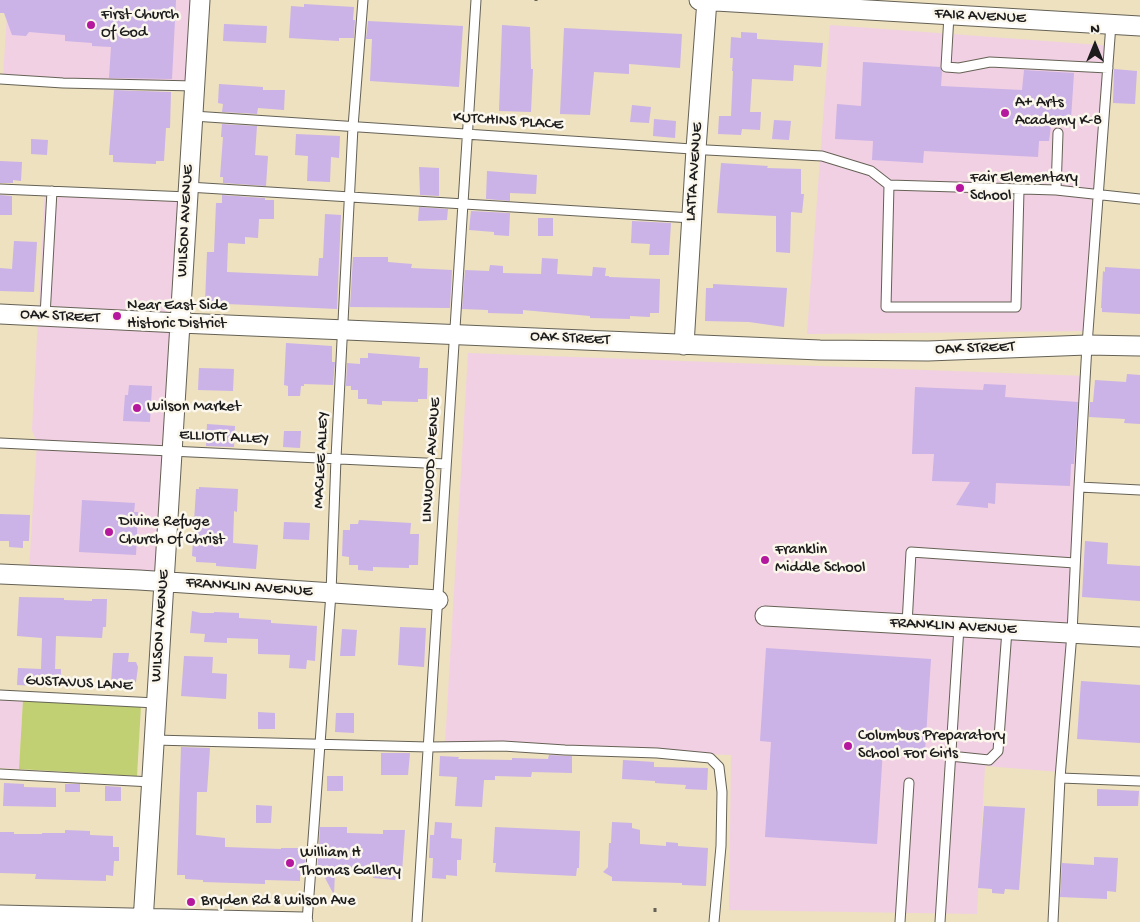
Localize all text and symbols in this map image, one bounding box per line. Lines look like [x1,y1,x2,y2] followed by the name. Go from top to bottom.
[934,5,1026,29] street label: FAIR AVENUE
[101,6,179,44] place label: First Church Of God
[85,19,97,31] marker: First Church Of God
[1070,20,1120,70] north arrow
[1090,21,1100,38] text: N
[1015,94,1102,132] place label: A+ Arts Academy K-8
[999,107,1011,119] marker: A+ Arts Academy K-8
[452,109,564,135] street label: KUTCHINS PLACE
[682,122,708,222] street label: LATTA AVENUE
[173,164,199,278] street label: WILSON AVENUE
[970,169,1078,207] place label: Fair Elementary School
[954,182,966,194] marker: Fair Elementary School
[127,297,228,335] place label: Near East Side Historic District
[20,305,100,329] street label: OAK STREET
[111,310,123,322] marker: Near East Side Historic District
[530,327,610,351] street label: OAK STREET
[935,338,1015,360] street label: OAK STREET
[418,397,446,523] street label: LINWOOD AVENUE
[147,398,241,418] place label: Wilson Market
[131,402,143,414] marker: Wilson Market
[310,411,334,509] street label: MACLEE ALLEY
[179,426,269,450] street label: ELLIOTT ALLEY
[119,513,224,551] place label: Divine Refuge Church Of Christ
[103,526,115,538] marker: Divine Refuge Church Of Christ
[775,541,865,579] place label: Franklin Middle School
[759,554,771,566] marker: Franklin Middle School
[147,569,175,683] street label: WILSON AVENUE
[185,574,313,602] street label: FRANKLIN AVENUE
[889,614,1017,640] street label: FRANKLIN AVENUE
[25,672,133,696] street label: GUSTAVUS LANE
[858,727,1005,765] place label: Columbus Preparatory School For Girls
[842,740,854,752] marker: Columbus Preparatory School For Girls
[300,844,401,882] place label: William H Thomas Gallery
[284,857,296,869] marker: William H Thomas Gallery
[201,892,355,912] place label: Bryden Rd & Wilson Ave
[185,896,197,908] marker: Bryden Rd & Wilson Ave

